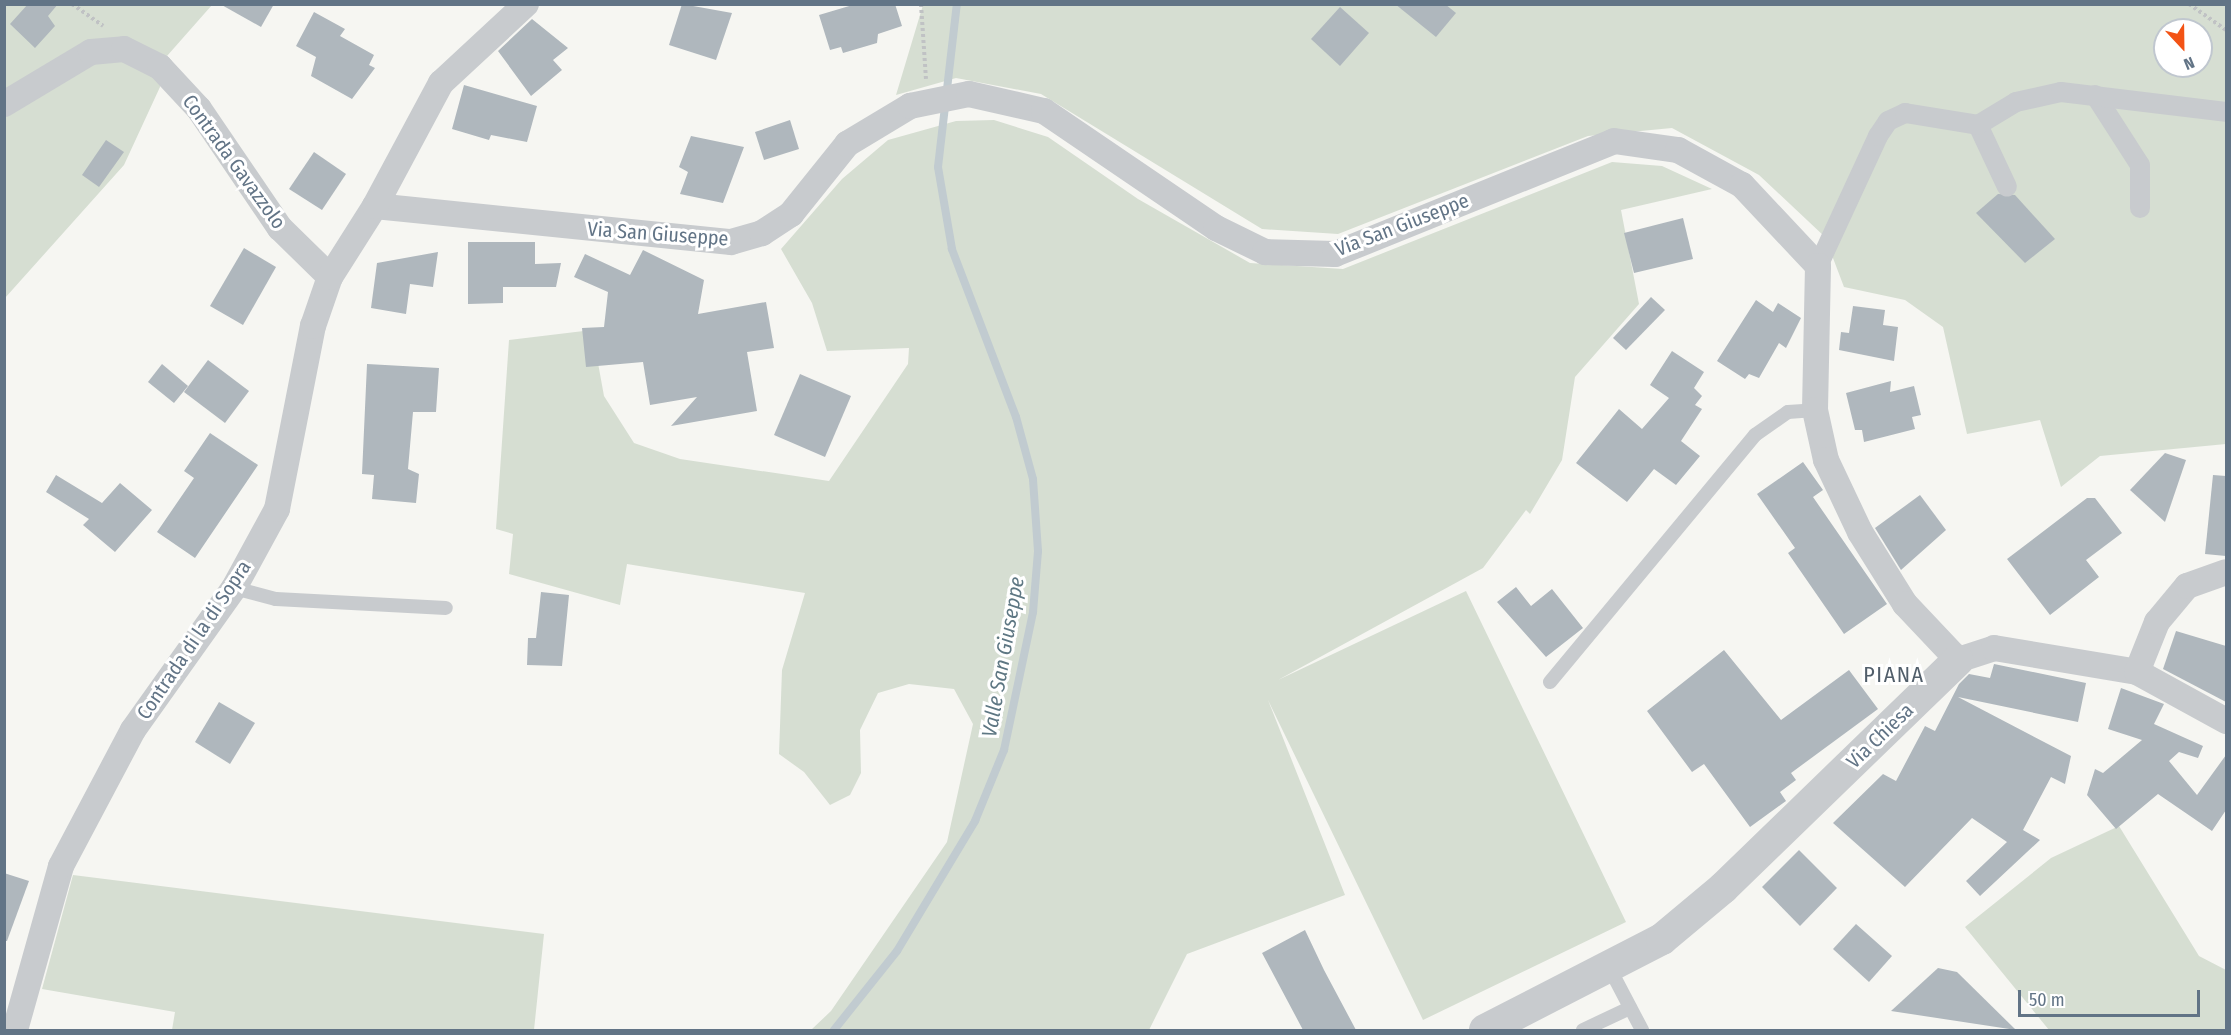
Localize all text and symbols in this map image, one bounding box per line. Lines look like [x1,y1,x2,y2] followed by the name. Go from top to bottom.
[2153,18,2213,78] north arrow
[2181,53,2197,74] text: N
[177,90,291,234] street label: Contrada Gavazzolo
[1332,188,1472,262] street label: Via San Giuseppe
[587,217,729,251] street label: Via San Giuseppe
[132,556,256,724] street label: Contrada di la di Sopra
[976,575,1030,739] water label: Valle San Giuseppe
[1863,662,1925,688] district label: PIANA
[1842,698,1918,774] street label: Via Chiesa
[2021,978,2202,1016] scale bar
[2029,989,2065,1011] text: 50 m

